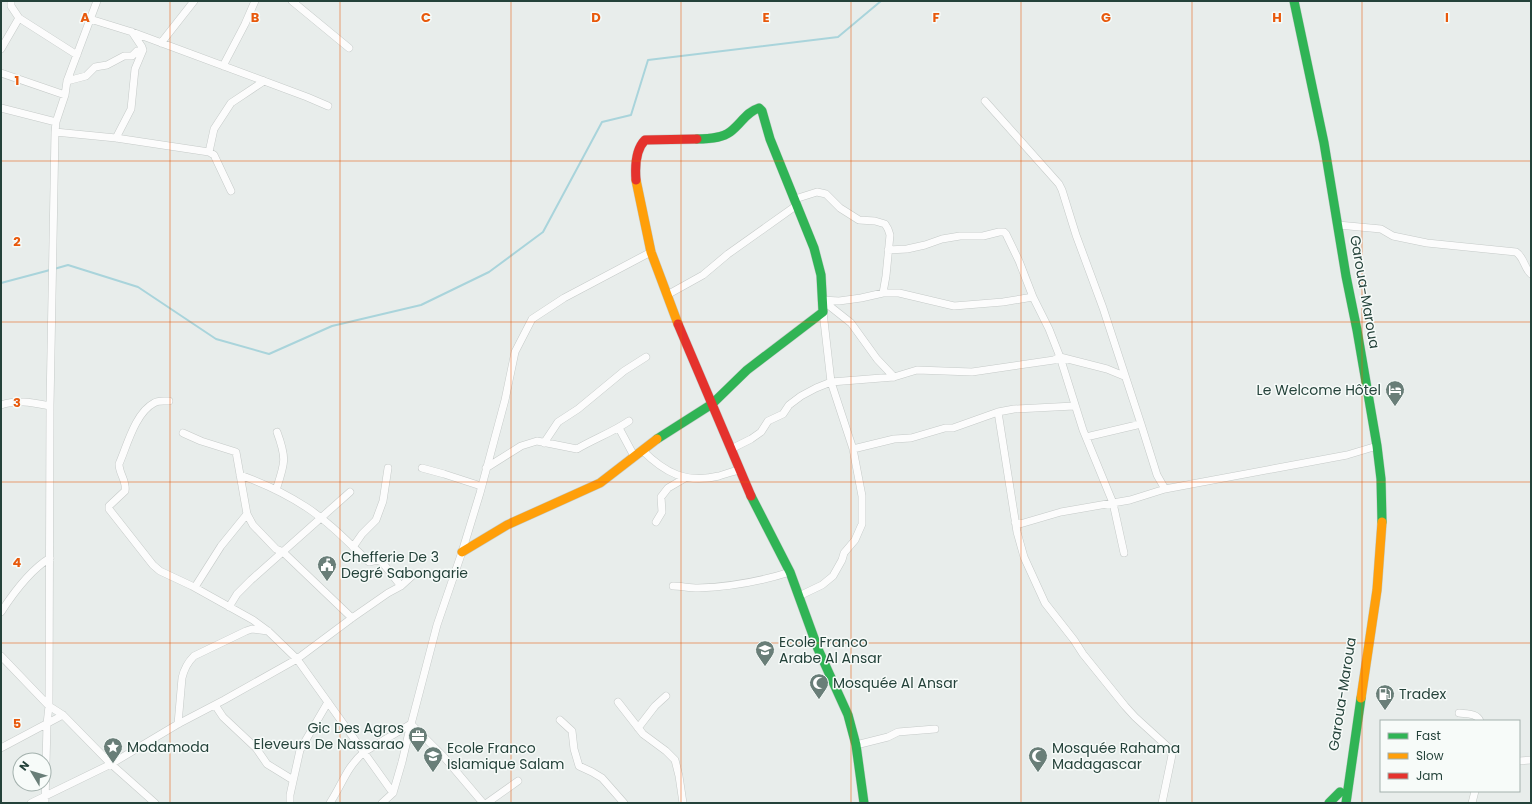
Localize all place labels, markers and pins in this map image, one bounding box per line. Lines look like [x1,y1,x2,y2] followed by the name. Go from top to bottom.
[1384,379,1406,407] hotel icon: Le Welcome Hôtel
[1257,380,1381,400] place label: Le Welcome Hôtel
[341,547,468,583] place label: Chefferie De 3 Degré Sabongarie
[316,554,338,582] public building icon: Chefferie De 3 Degré Sabongarie
[779,632,882,668] place label: Ecole Franco Arabe Al Ansar
[754,639,776,667] school or university icon: Ecole Franco Arabe Al Ansar
[808,672,830,700] mosque icon: Mosquée Al Ansar
[833,673,958,693] place label: Mosquée Al Ansar
[1374,683,1396,711] fuel station icon: Tradex
[1399,684,1446,704] place label: Tradex
[254,718,404,754] place label: Gic Des Agros Eleveurs De Nassarao
[407,725,429,753] office icon: Gic Des Agros Eleveurs De Nassarao
[102,736,124,764] place icon: Modamoda
[127,737,209,757] place label: Modamoda
[447,738,564,774] place label: Ecole Franco Islamique Salam
[1052,738,1180,774] place label: Mosquée Rahama Madagascar
[422,745,444,773] school or university icon: Ecole Franco Islamique Salam
[1027,745,1049,773] mosque icon: Mosquée Rahama Madagascar

